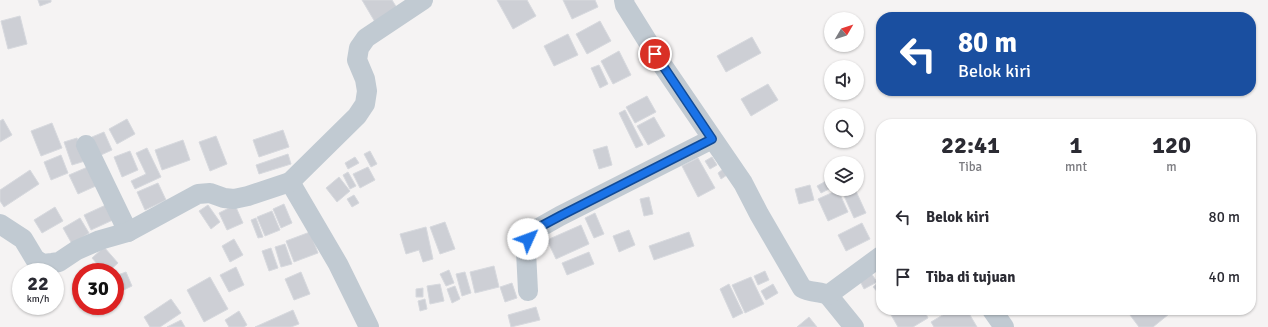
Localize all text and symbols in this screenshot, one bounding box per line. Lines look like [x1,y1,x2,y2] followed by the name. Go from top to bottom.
[824,12,864,52] north arrow
[824,12,864,196] map controls
[958,26,1017,60] text: 80 m
[892,28,944,80] icon: left
[638,37,672,71] pin
[644,43,666,65] icon: arrive
[824,60,864,100] button: sound
[958,60,1031,82] text: Belok kiri
[824,108,864,148] button: search
[941,130,1000,160] text: 22:41
[1070,130,1082,160] text: 1
[1152,130,1191,160] text: 120
[824,156,864,196] button: layers
[959,159,982,175] text: Tiba
[1065,159,1087,175] text: mnt
[1166,159,1177,175] text: m
[892,206,914,228] icon: left
[926,208,989,226] text: Belok kiri
[1209,208,1240,226] text: 80 m
[507,218,549,260] position arrow
[72,263,124,315] speed limit sign: 30
[892,266,914,288] icon: arrive
[926,268,1016,286] text: Tiba di tujuan
[1209,268,1240,286] text: 40 m
[27,271,49,296] text: 22
[27,293,49,305] text: km/h

